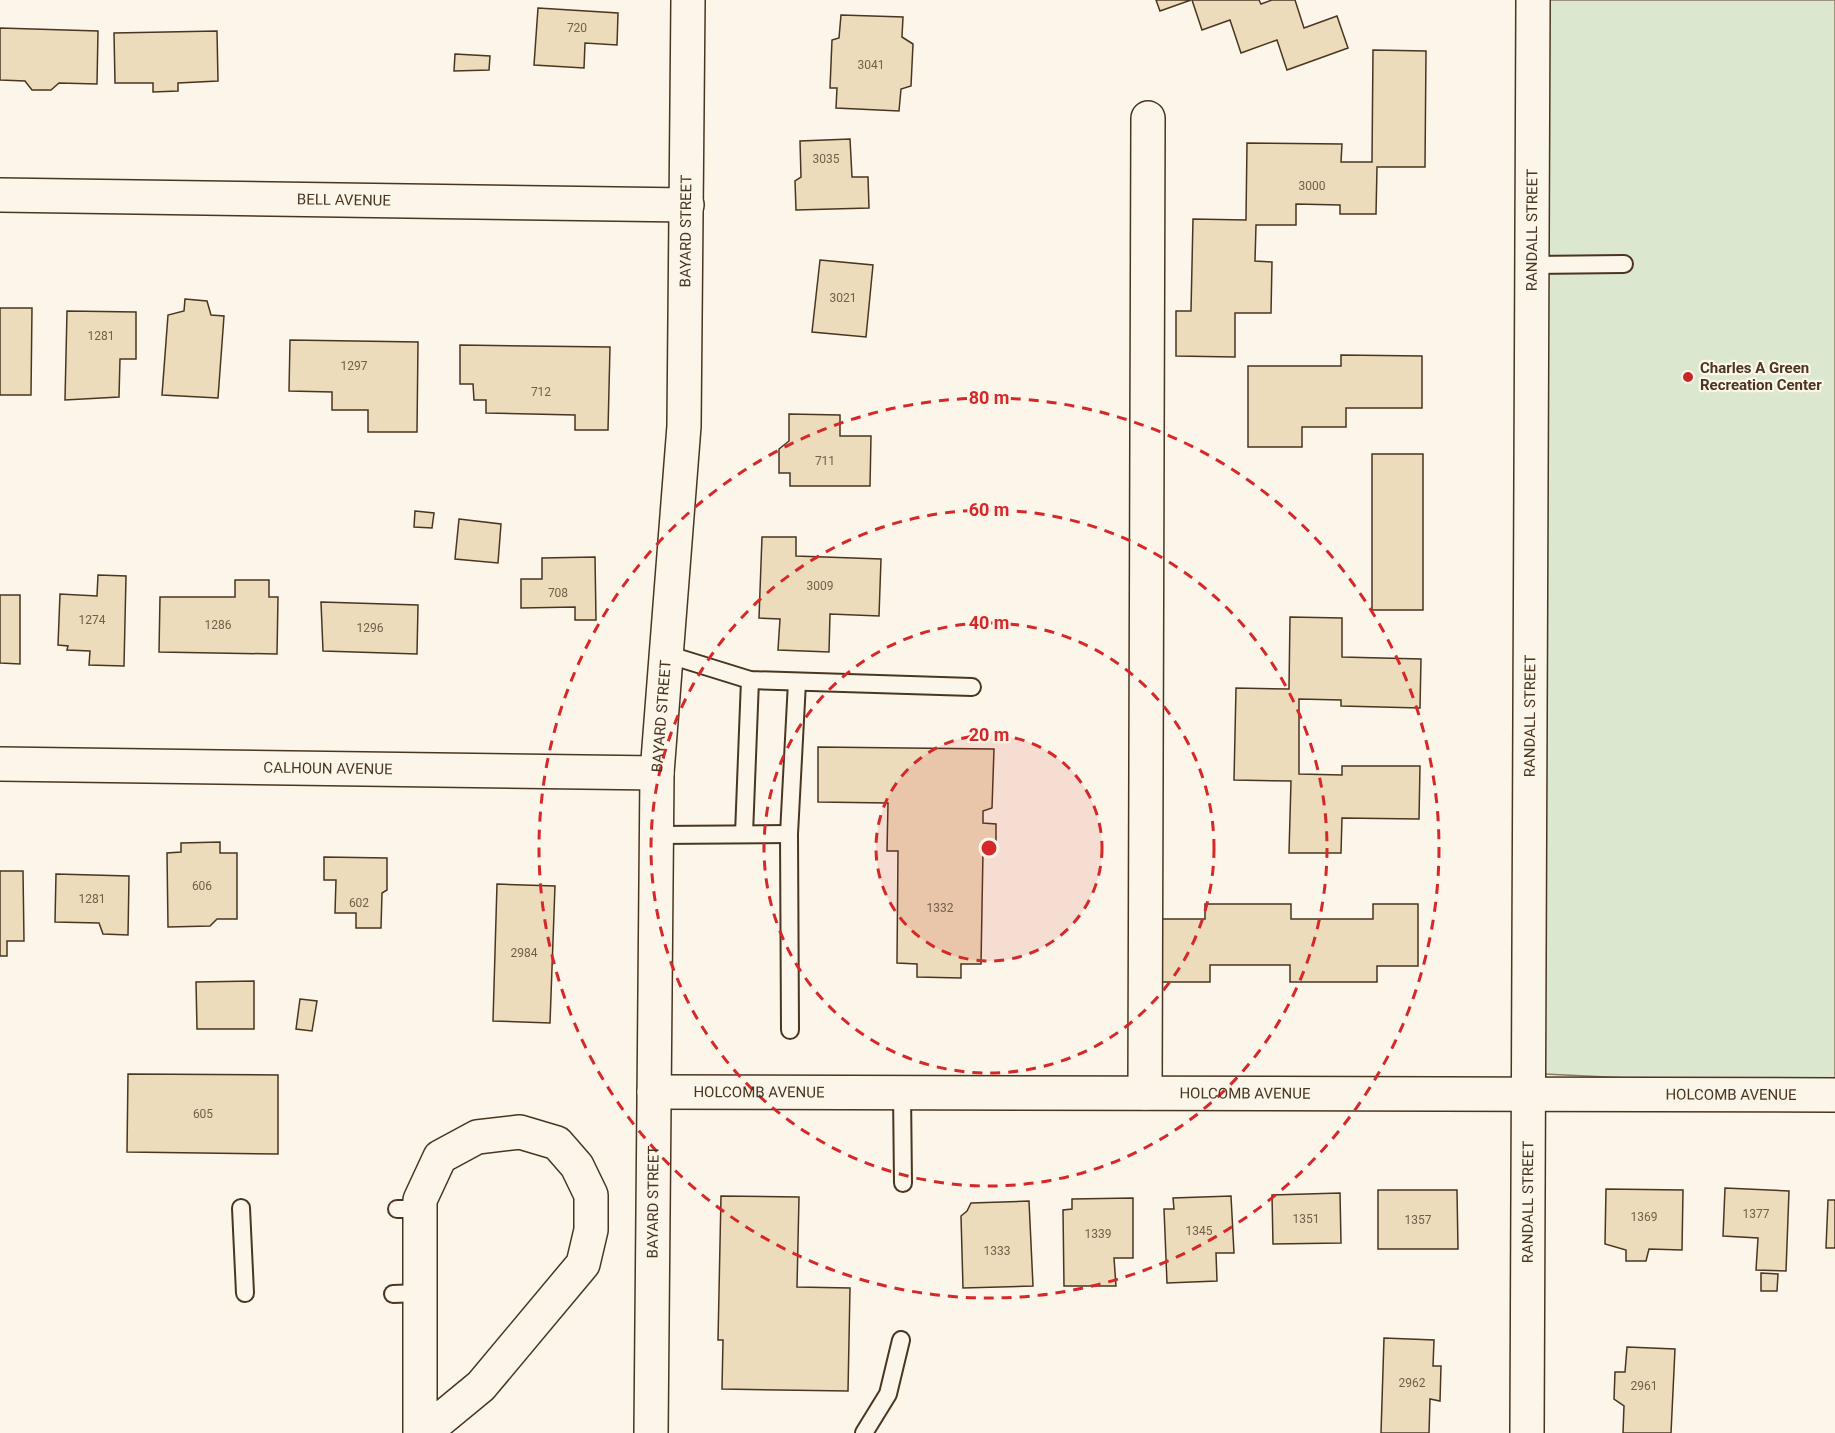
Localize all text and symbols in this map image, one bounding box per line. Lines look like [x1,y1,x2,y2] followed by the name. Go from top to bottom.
[567,21,587,35] house number: 720
[858,58,884,72] house number: 3041
[813,152,840,166] house number: 3035
[1523,169,1541,291] street label: RANDALL STREET
[676,175,695,288] street label: BAYARD STREET
[1299,179,1326,193] house number: 3000
[297,190,392,210] street label: BELL AVENUE
[830,291,856,305] house number: 3021
[88,329,114,343] house number: 1281
[341,359,368,373] house number: 1297
[1700,359,1822,394] place label: Charles A Green Recreation Center
[1681,370,1695,384] marker: Charles A Green Recreation Center
[531,385,551,399] house number: 712
[969,387,1009,408] text: 80 m
[815,454,835,468] house number: 711
[969,499,1009,520] text: 60 m
[807,579,833,593] house number: 3009
[548,586,568,600] house number: 708
[969,612,1009,633] text: 40 m
[79,613,106,627] house number: 1274
[205,618,232,632] house number: 1286
[357,621,384,635] house number: 1296
[1521,655,1539,777] street label: RANDALL STREET
[648,659,675,773] street label: BAYARD STREET
[969,724,1009,745] text: 20 m
[263,759,393,778] street label: CALHOUN AVENUE
[979,838,999,858] centre of rings
[192,879,212,893] house number: 606
[79,892,105,906] house number: 1281
[349,896,369,910] house number: 602
[927,901,954,915] house number: 1332
[511,946,538,960] house number: 2984
[693,1083,825,1101] street label: HOLCOMB AVENUE
[1179,1084,1311,1103] street label: HOLCOMB AVENUE
[1665,1086,1797,1104] street label: HOLCOMB AVENUE
[193,1107,213,1121] house number: 605
[1519,1141,1537,1263] street label: RANDALL STREET
[644,1146,663,1258] street label: BAYARD STREET
[1743,1207,1770,1221] house number: 1377
[1631,1210,1657,1224] house number: 1369
[1293,1212,1319,1226] house number: 1351
[1405,1213,1432,1227] house number: 1357
[1186,1224,1213,1238] house number: 1345
[1085,1227,1111,1241] house number: 1339
[984,1244,1010,1258] house number: 1333
[1399,1376,1426,1390] house number: 2962
[1631,1379,1657,1393] house number: 2961

